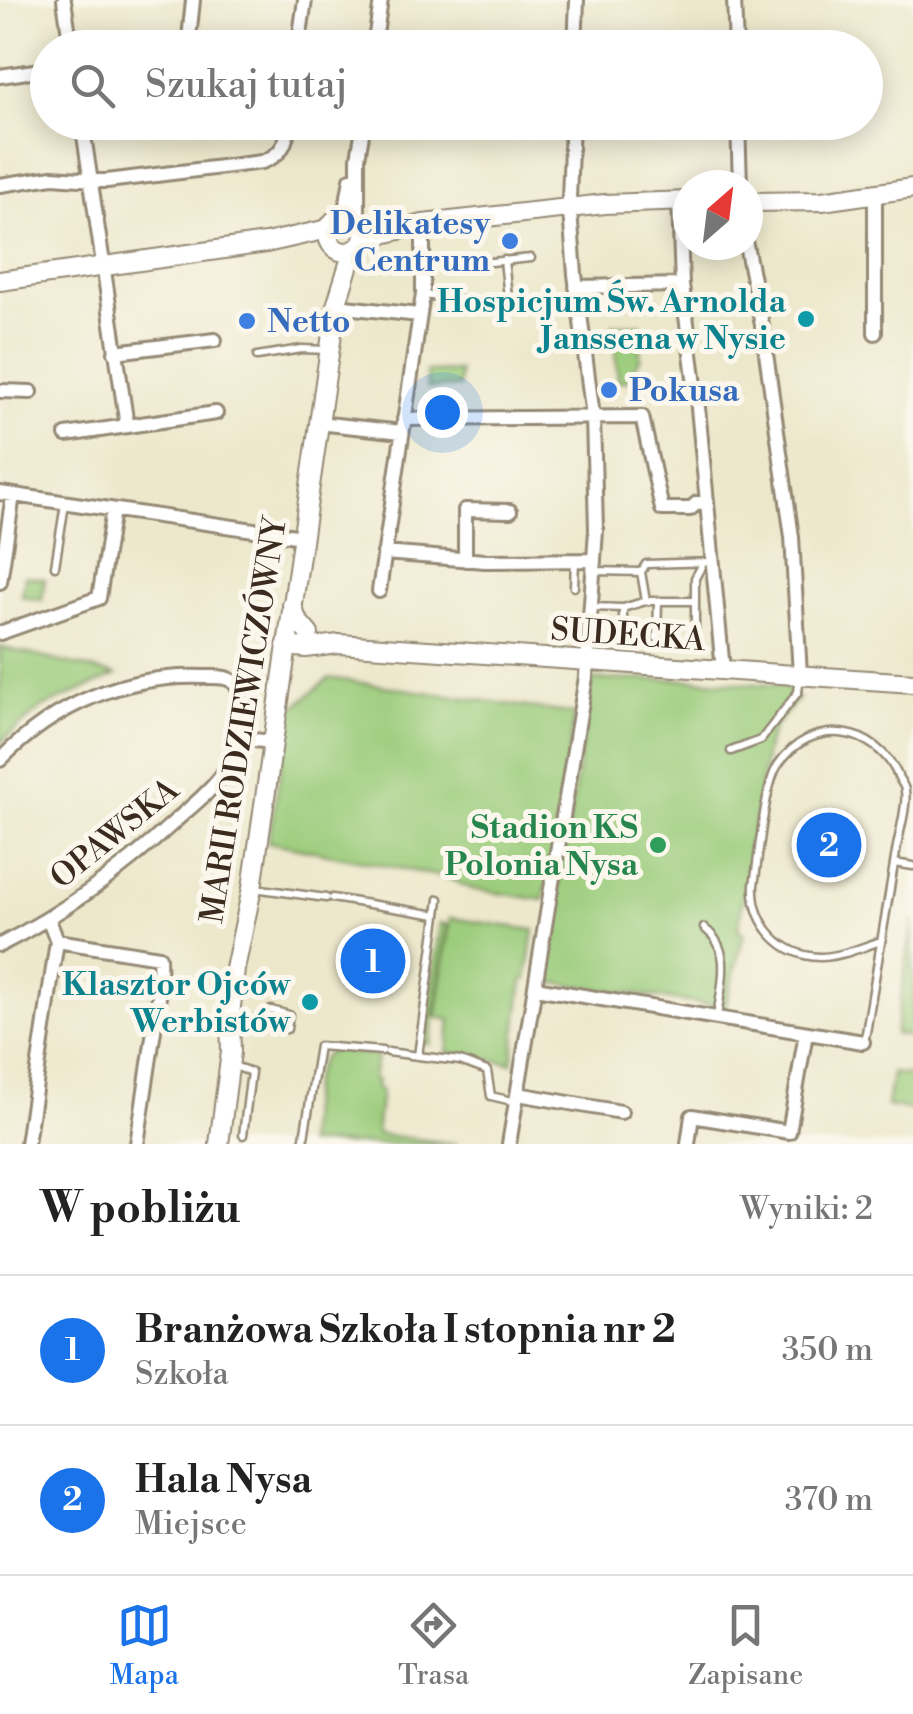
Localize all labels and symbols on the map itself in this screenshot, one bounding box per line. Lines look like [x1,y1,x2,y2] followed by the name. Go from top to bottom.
[673,170,763,260] north arrow
[330,204,491,281] place label: Delikatesy Centrum
[499,230,521,252] marker: Delikatesy Centrum
[437,279,787,359] place label: Hospicjum Św. Arnolda Janssena w Nysie
[267,302,351,342] place label: Netto
[795,308,817,330] marker: Hospicjum Św. Arnolda Janssena w Nysie
[236,310,258,332] marker: Netto
[629,371,740,411] place label: Pokusa
[598,379,620,401] marker: Pokusa
[417,387,468,438] your location
[190,512,296,926] street label: MARII RODZIEWICZÓWNY
[549,610,708,660] street label: SUDECKA
[42,769,188,898] street label: OPAWSKA
[445,808,639,885] place label: Stadion KS Polonia Nysa
[796,808,862,882] pin: 2
[647,834,669,856] marker: Stadion KS Polonia Nysa
[340,924,406,998] pin: 1
[62,965,291,1042] place label: Klasztor Ojców Werbistów
[299,991,321,1013] marker: Klasztor Ojców Werbistów

